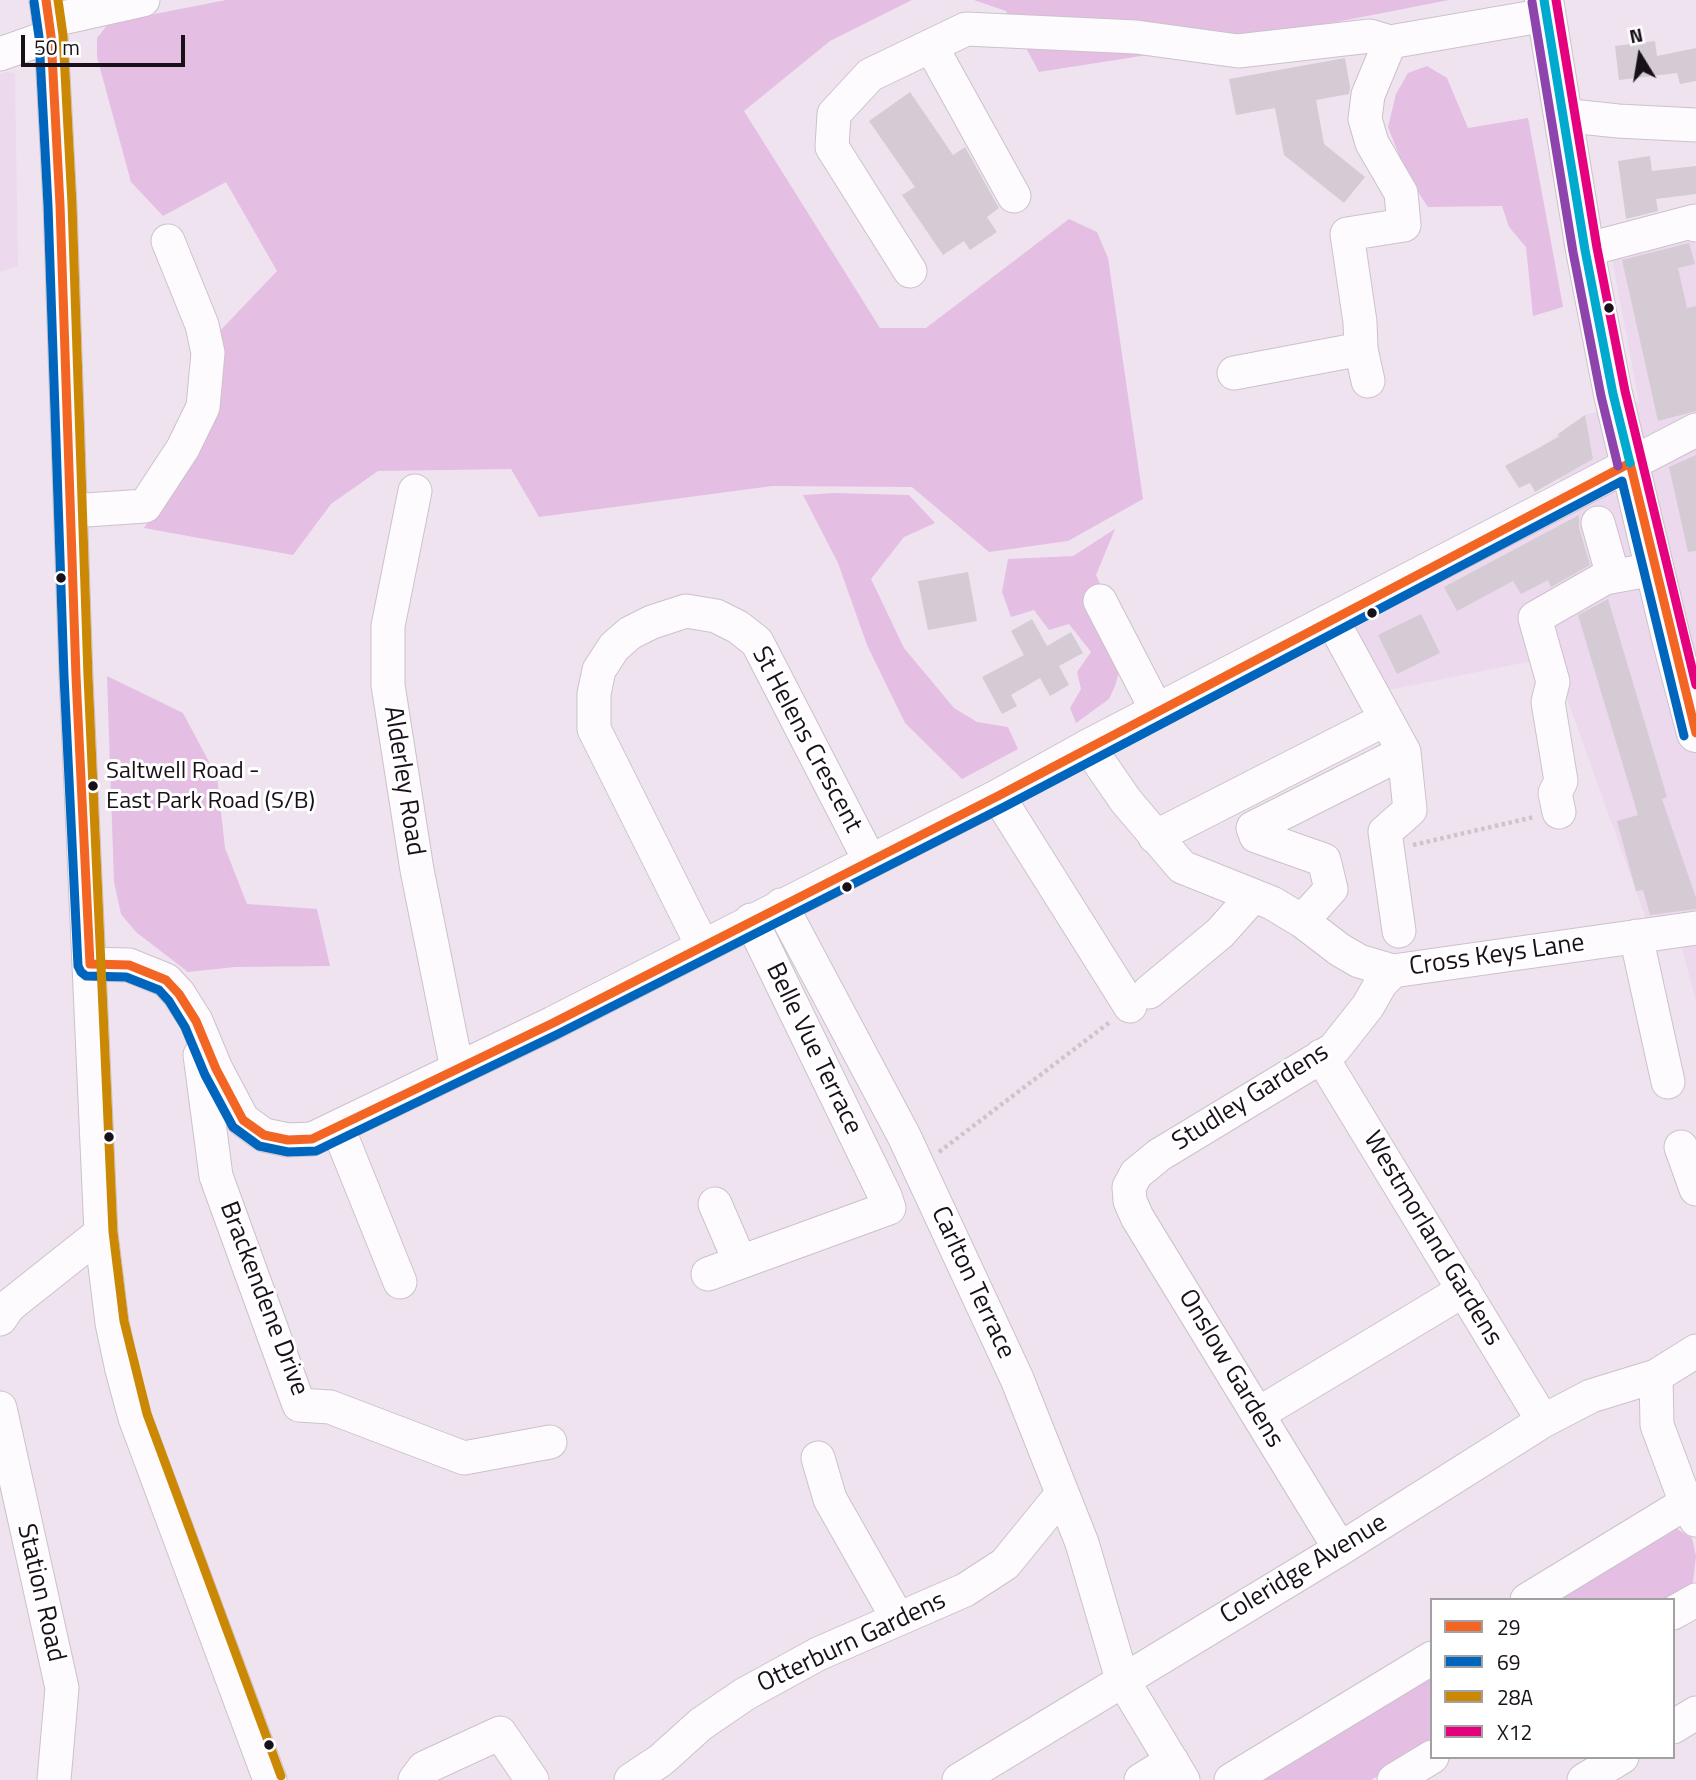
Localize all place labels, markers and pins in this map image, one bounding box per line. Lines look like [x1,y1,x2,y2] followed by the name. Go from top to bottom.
[1602,301,1616,315] unlabelled marker
[54,571,68,585] unlabelled marker
[1365,606,1379,620] unlabelled marker
[106,758,315,814] place label: Saltwell Road - East Park Road (S/B)
[86,779,100,793] marker: Saltwell Road - East Park Road (S/B)
[840,880,854,894] unlabelled marker
[102,1130,116,1144] unlabelled marker
[262,1738,276,1752] unlabelled marker

